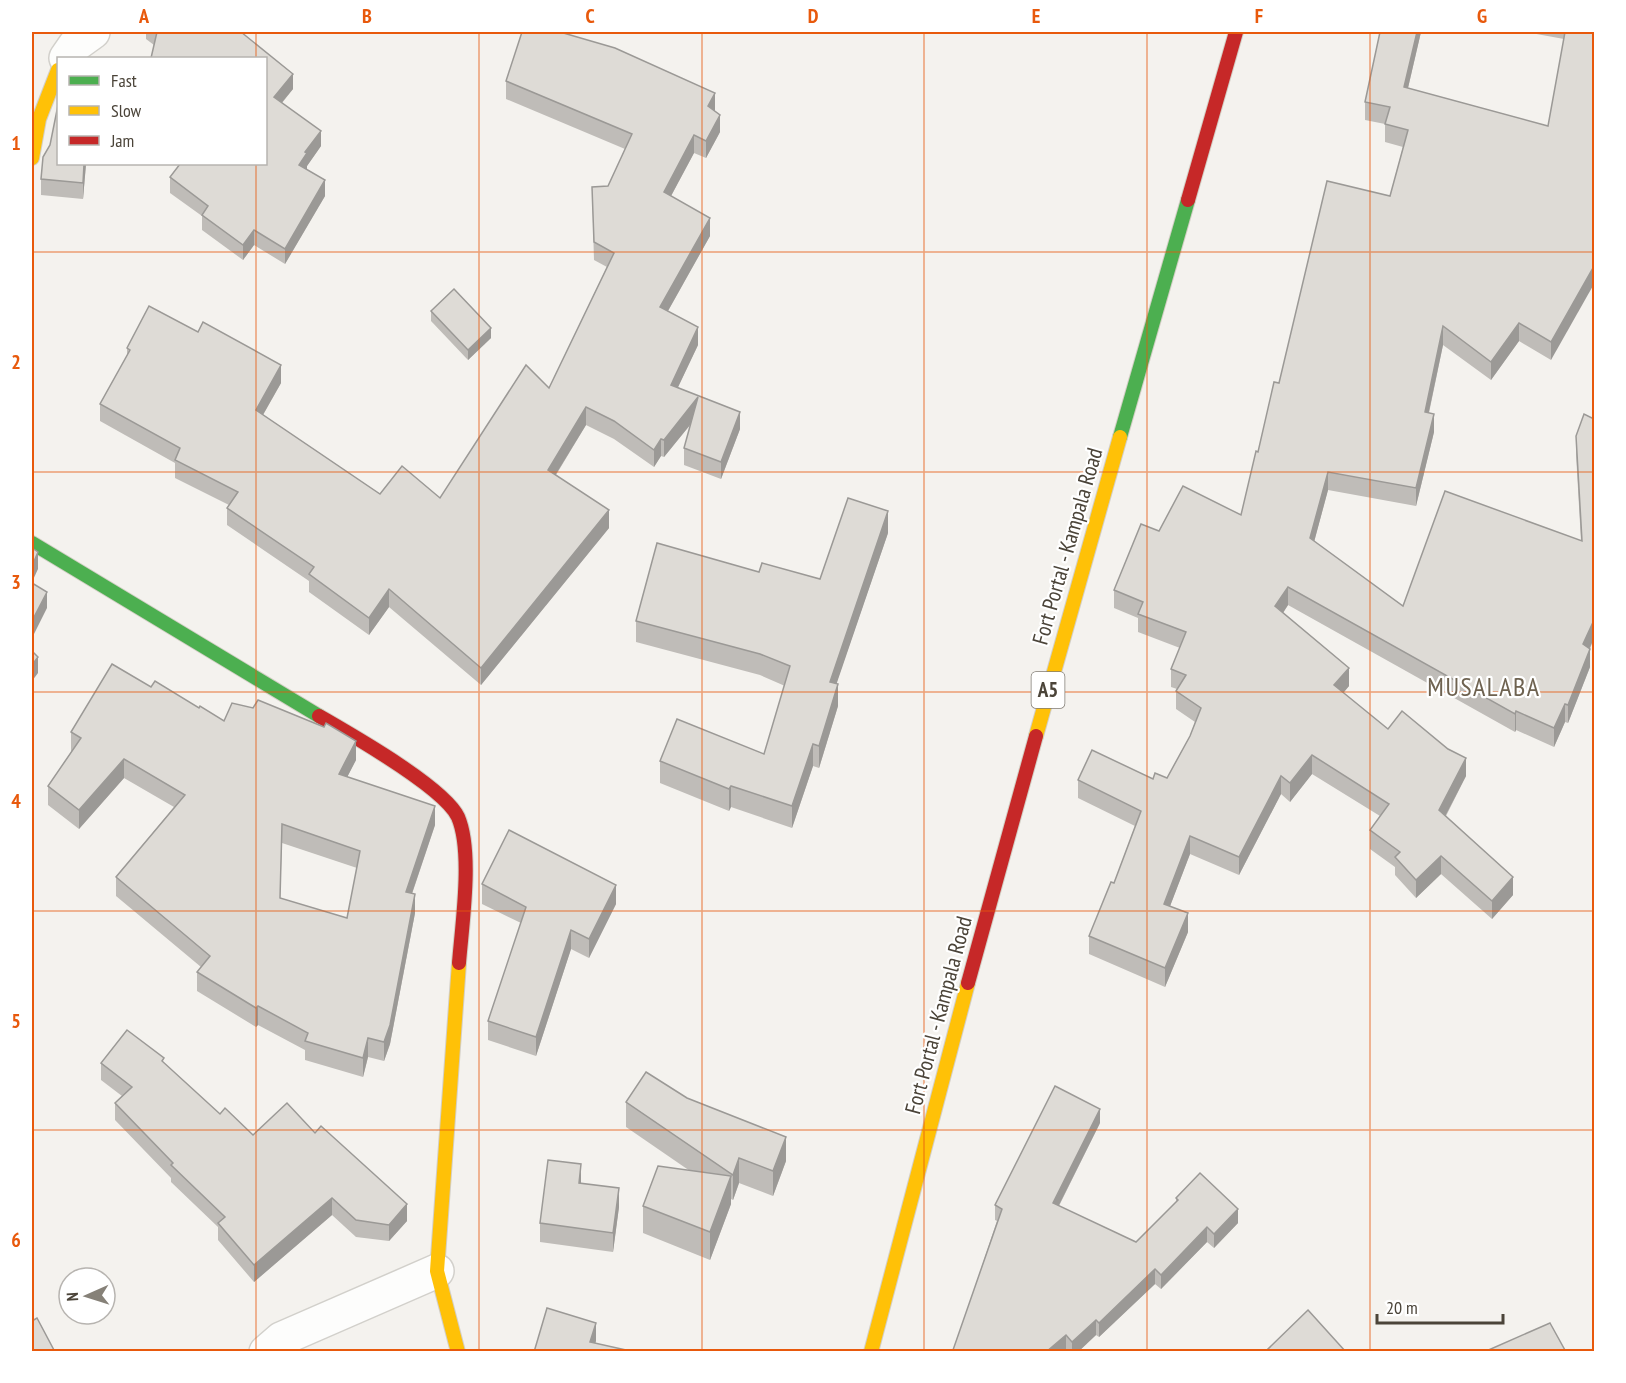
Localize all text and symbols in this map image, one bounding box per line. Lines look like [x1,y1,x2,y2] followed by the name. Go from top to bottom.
[138,3,150,29] text: A
[362,3,372,29] text: B
[585,3,595,29] text: C
[808,3,819,29] text: D
[1032,3,1040,29] text: E
[1255,3,1263,29] text: F
[1477,3,1487,29] text: G
[57,57,267,165] legend
[111,69,137,92] text: Fast
[111,99,142,122] text: Slow
[110,129,134,152] text: Jam
[11,130,21,156] text: 1
[11,349,21,375] text: 2
[1026,444,1108,648] street label: Fort Portal - Kampala Road
[11,569,21,595] text: 3
[1427,670,1541,703] district label: MUSALABA
[1032,672,1064,708] road number: A5
[11,788,21,814] text: 4
[898,913,978,1117] street label: Fort Portal - Kampala Road
[11,1008,21,1034] text: 5
[11,1227,21,1253] text: 6
[57,1266,117,1326] north arrow
[1377,1287,1503,1325] scale bar
[62,1292,82,1302] text: N
[1386,1296,1418,1319] text: 20 m

